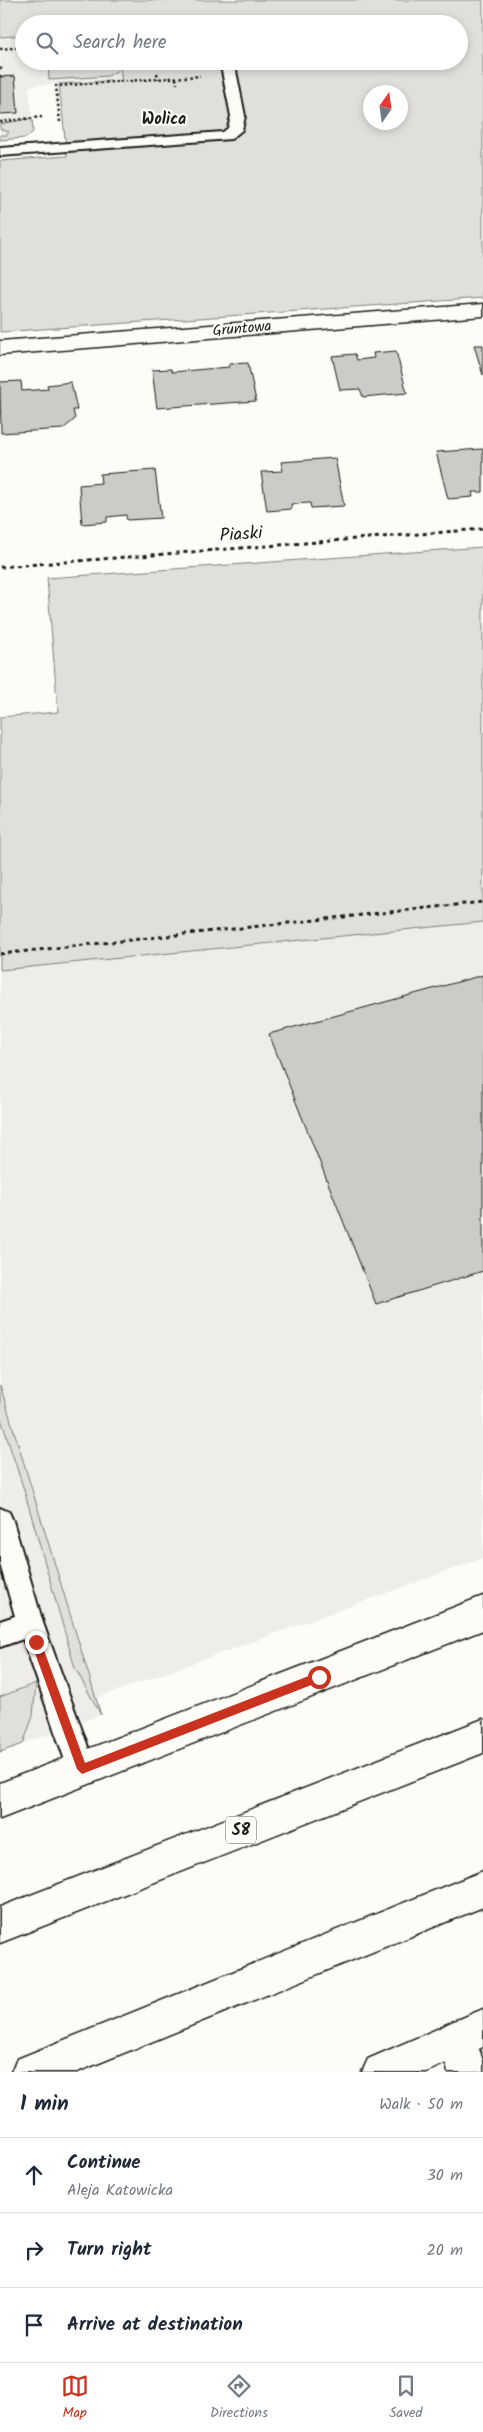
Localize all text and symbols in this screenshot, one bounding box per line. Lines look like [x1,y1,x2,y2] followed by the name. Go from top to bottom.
[15,15,468,70] search box
[73,28,167,58] text: Search here
[33,29,61,57] icon: search
[363,85,408,130] north arrow
[142,107,186,132] district label: Wolica
[212,314,272,344] street label: Gruntowa
[219,519,264,551] street label: Piaski
[25,1631,48,1654] route end
[308,1666,331,1689] route start
[226,1816,256,1844] road number: S8
[20,2088,69,2121] text: 1 min
[379,2092,463,2117] text: Walk · 50 m
[67,2148,140,2178] text: Continue
[20,2161,48,2189] icon: ahead
[427,2163,463,2188] text: 30 m
[67,2178,173,2203] text: Aleja Katowicka
[67,2235,152,2265] text: Turn right
[20,2236,48,2264] icon: right
[427,2238,463,2263] text: 20 m
[67,2310,243,2340] text: Arrive at destination
[20,2311,48,2339] icon: arrive
[61,2372,89,2424] tab: Map
[210,2372,268,2424] tab: Directions
[389,2372,422,2424] tab: Saved

